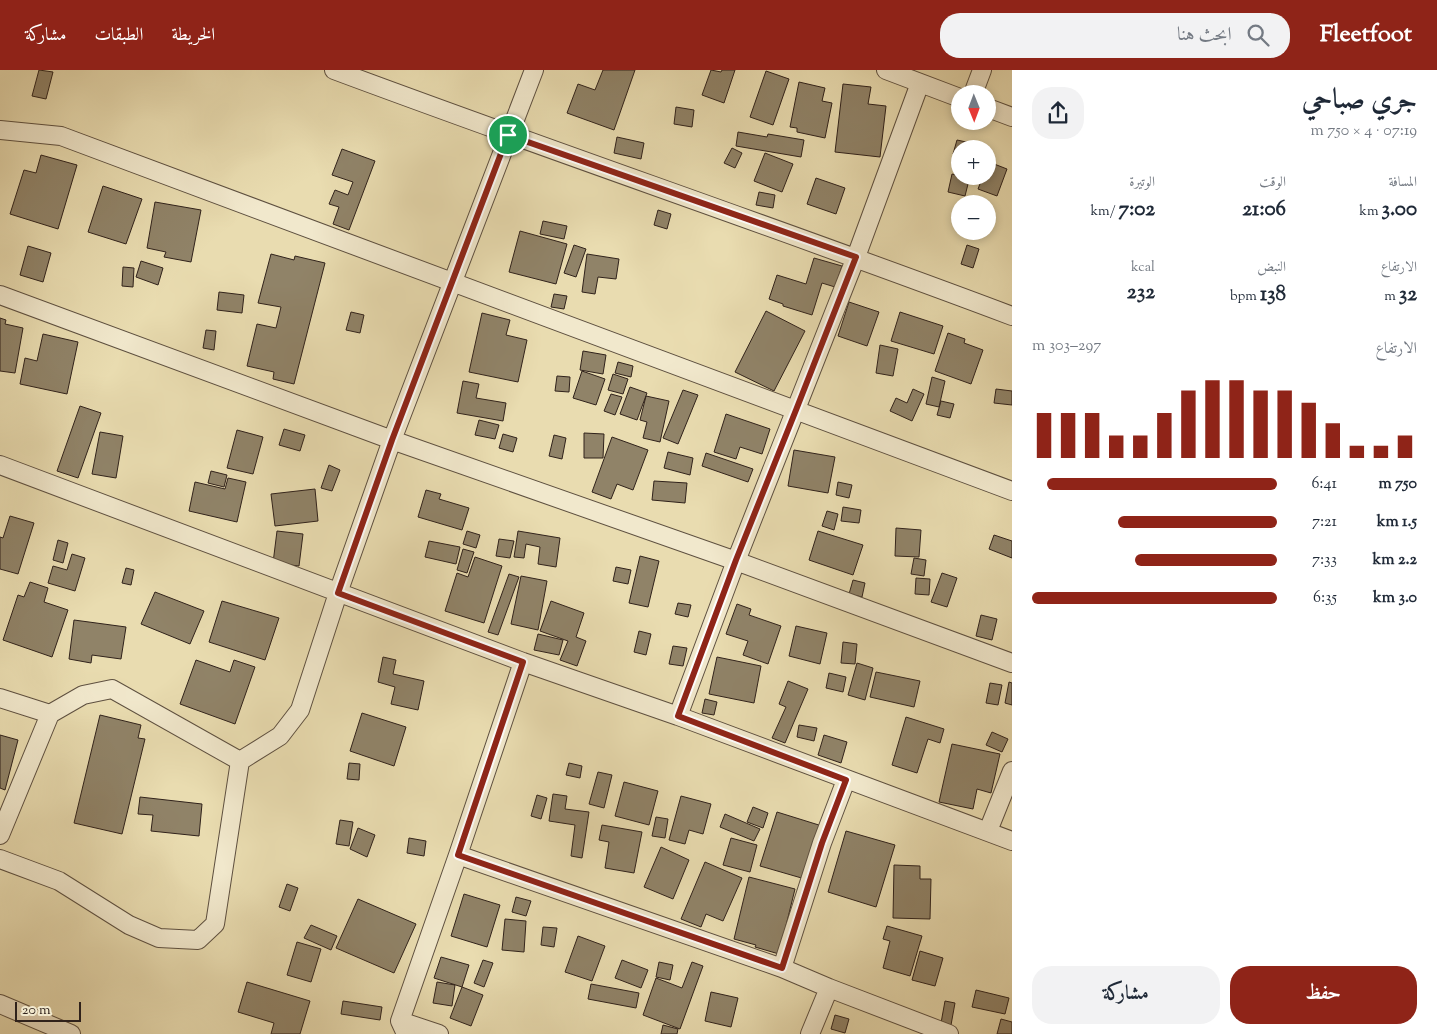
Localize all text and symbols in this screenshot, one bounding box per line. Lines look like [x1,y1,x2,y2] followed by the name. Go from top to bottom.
[940,13,1290,58] search box
[1320,18,1412,52] text: Fleetfoot
[1244,21,1272,49] icon: search
[1177,22,1232,49] text: ابحث هنا
[25,23,66,49] text: مشاركة
[94,23,143,49] text: الطبقات
[171,23,215,49] text: الخريطة
[1302,81,1417,121] text: جري صباحي
[951,85,996,130] north arrow
[951,85,996,240] map controls
[1032,87,1084,139] button: share
[487,114,529,156] pin
[1311,120,1417,143] text: 07:19 · 4 × 750 m
[494,121,522,149] icon: arrive
[951,140,996,185] button: +
[1129,173,1155,193] text: الوتيرة
[1259,173,1286,193] text: الوقت
[1388,173,1417,193] text: المسافة
[951,195,996,240] button: −
[1119,195,1155,225] text: 7:02
[1242,195,1286,225] text: 21:06
[1382,195,1417,225] text: 3.00
[1090,202,1119,222] text: /km
[1359,202,1382,222] text: km
[1131,258,1155,278] text: kcal
[1257,258,1286,278] text: النبض
[1381,258,1417,278] text: الارتفاع
[1127,278,1155,308] text: 232
[1260,280,1286,310] text: 138
[1399,280,1417,310] text: 32
[1230,287,1260,307] text: bpm
[1384,287,1399,307] text: m
[1032,335,1101,358] text: 297–303 m
[1375,338,1417,361] text: الارتفاع
[1312,473,1337,496] text: 6:41
[1378,473,1417,496] text: 750 m
[1312,511,1337,534] text: 7:21
[1377,511,1417,534] text: 1.5 km
[1312,549,1337,572] text: 7:33
[1373,549,1417,572] text: 2.2 km
[1313,587,1337,610] text: 6:35
[1373,587,1417,610] text: 3.0 km
[1032,966,1220,1024] button: مشاركة
[1230,966,1417,1024] button: حفظ
[15,999,81,1022] scale bar
[22,1001,51,1021] text: 20 m

